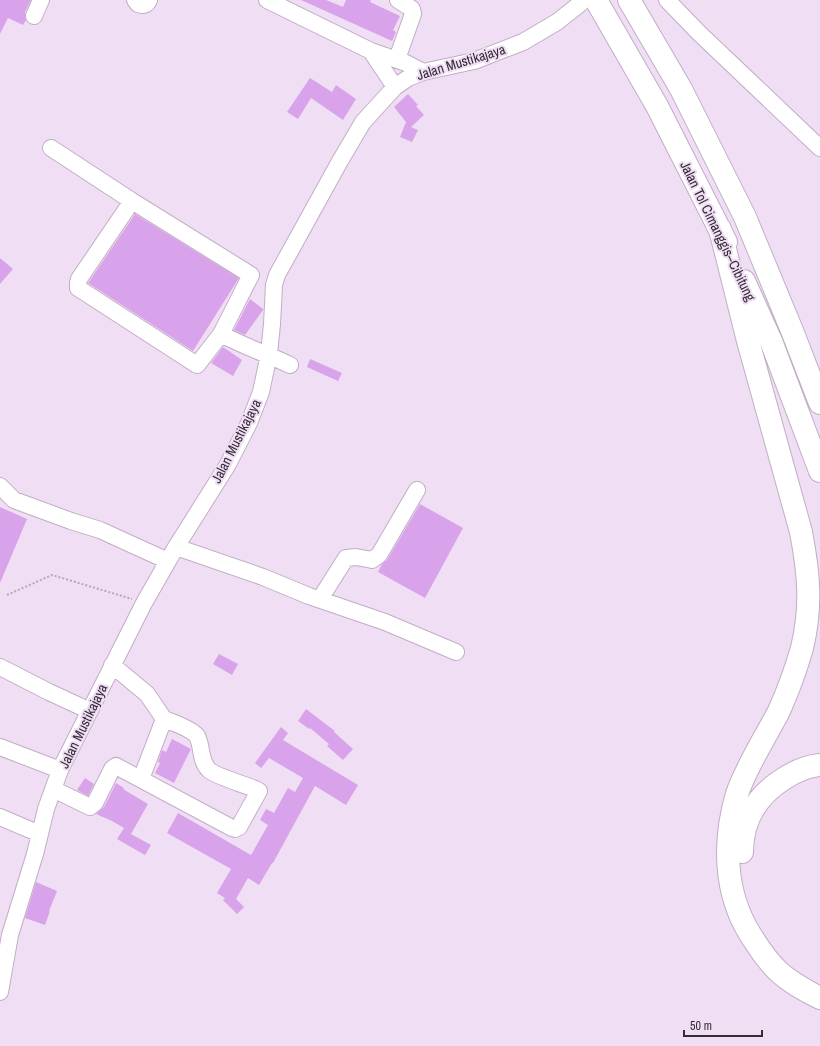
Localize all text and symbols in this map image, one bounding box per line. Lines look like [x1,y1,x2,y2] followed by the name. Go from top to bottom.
[414,40,508,84] street label: Jalan Mustikajaya
[676,158,760,305] street label: Jalan Tol Cimanggis–Cibitung
[207,395,265,486] street label: Jalan Mustikajaya
[55,680,111,771] street label: Jalan Mustikajaya
[684,1012,762,1038] scale bar
[690,1018,712,1034] text: 50 m

